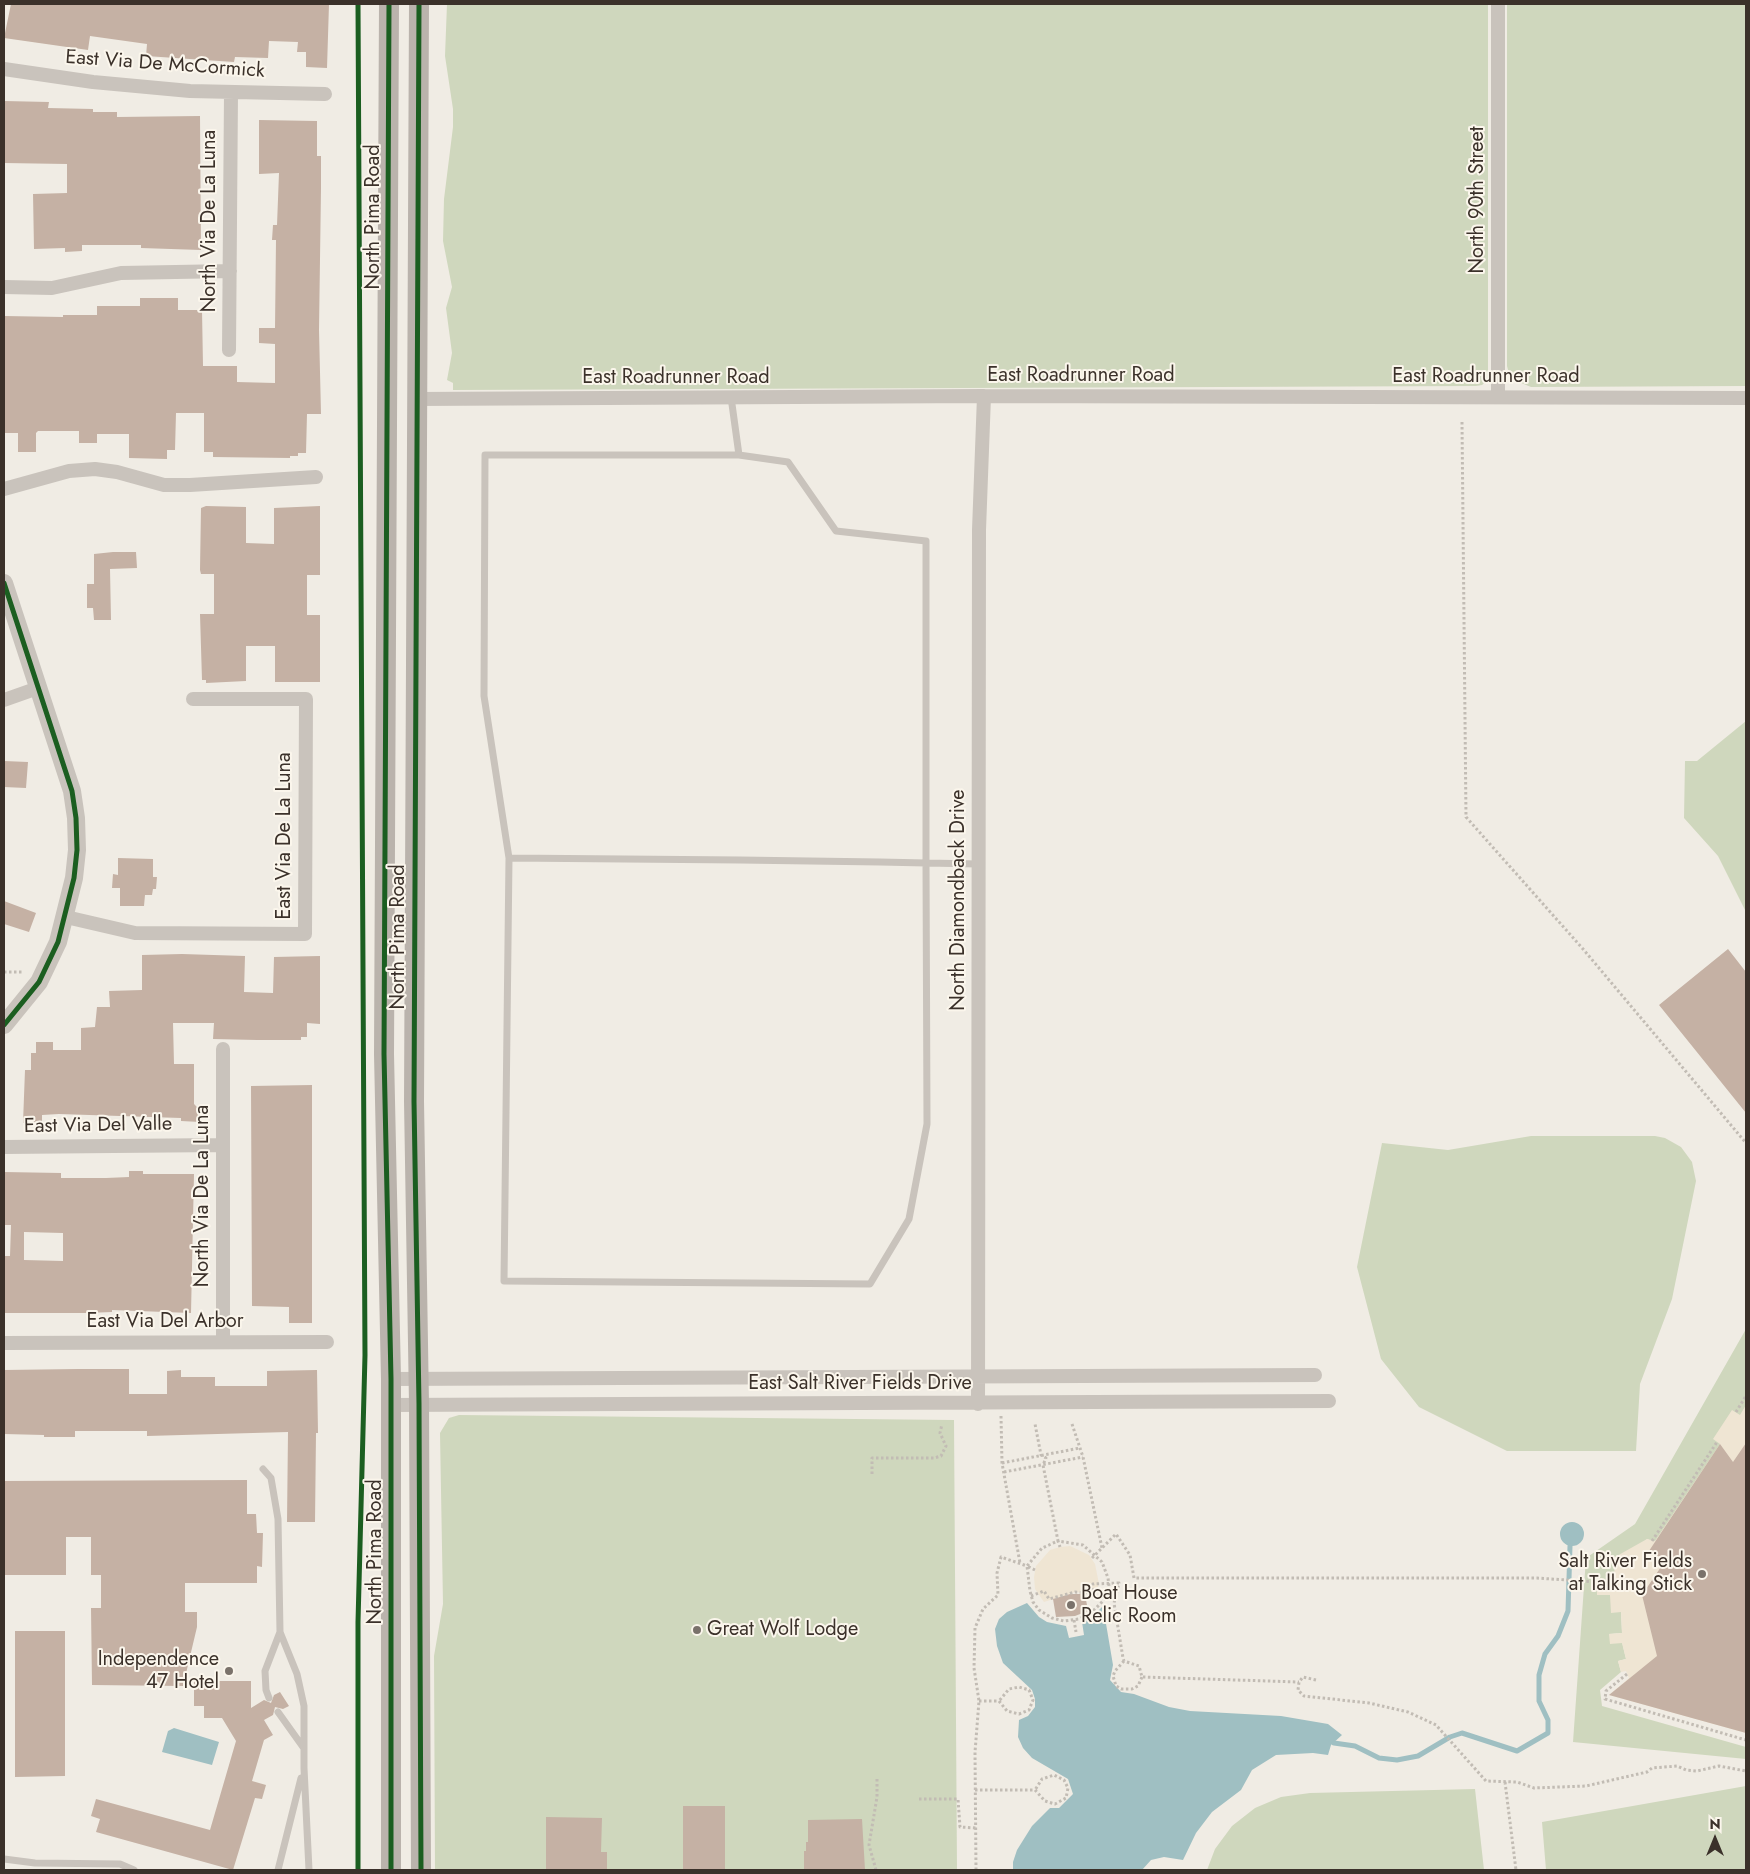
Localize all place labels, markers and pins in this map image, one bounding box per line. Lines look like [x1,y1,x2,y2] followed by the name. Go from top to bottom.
[1558,1550,1692,1597] place label: Salt River Fields at Talking Stick
[1696,1568,1708,1580] marker: Salt River Fields at Talking Stick
[1081,1582,1178,1629] place label: Boat House Relic Room
[1065,1599,1077,1611] marker: Boat House Relic Room
[707,1618,858,1642] place label: Great Wolf Lodge
[691,1624,703,1636] marker: Great Wolf Lodge
[98,1648,219,1695] place label: Independence 47 Hotel
[223,1665,235,1677] marker: Independence 47 Hotel

